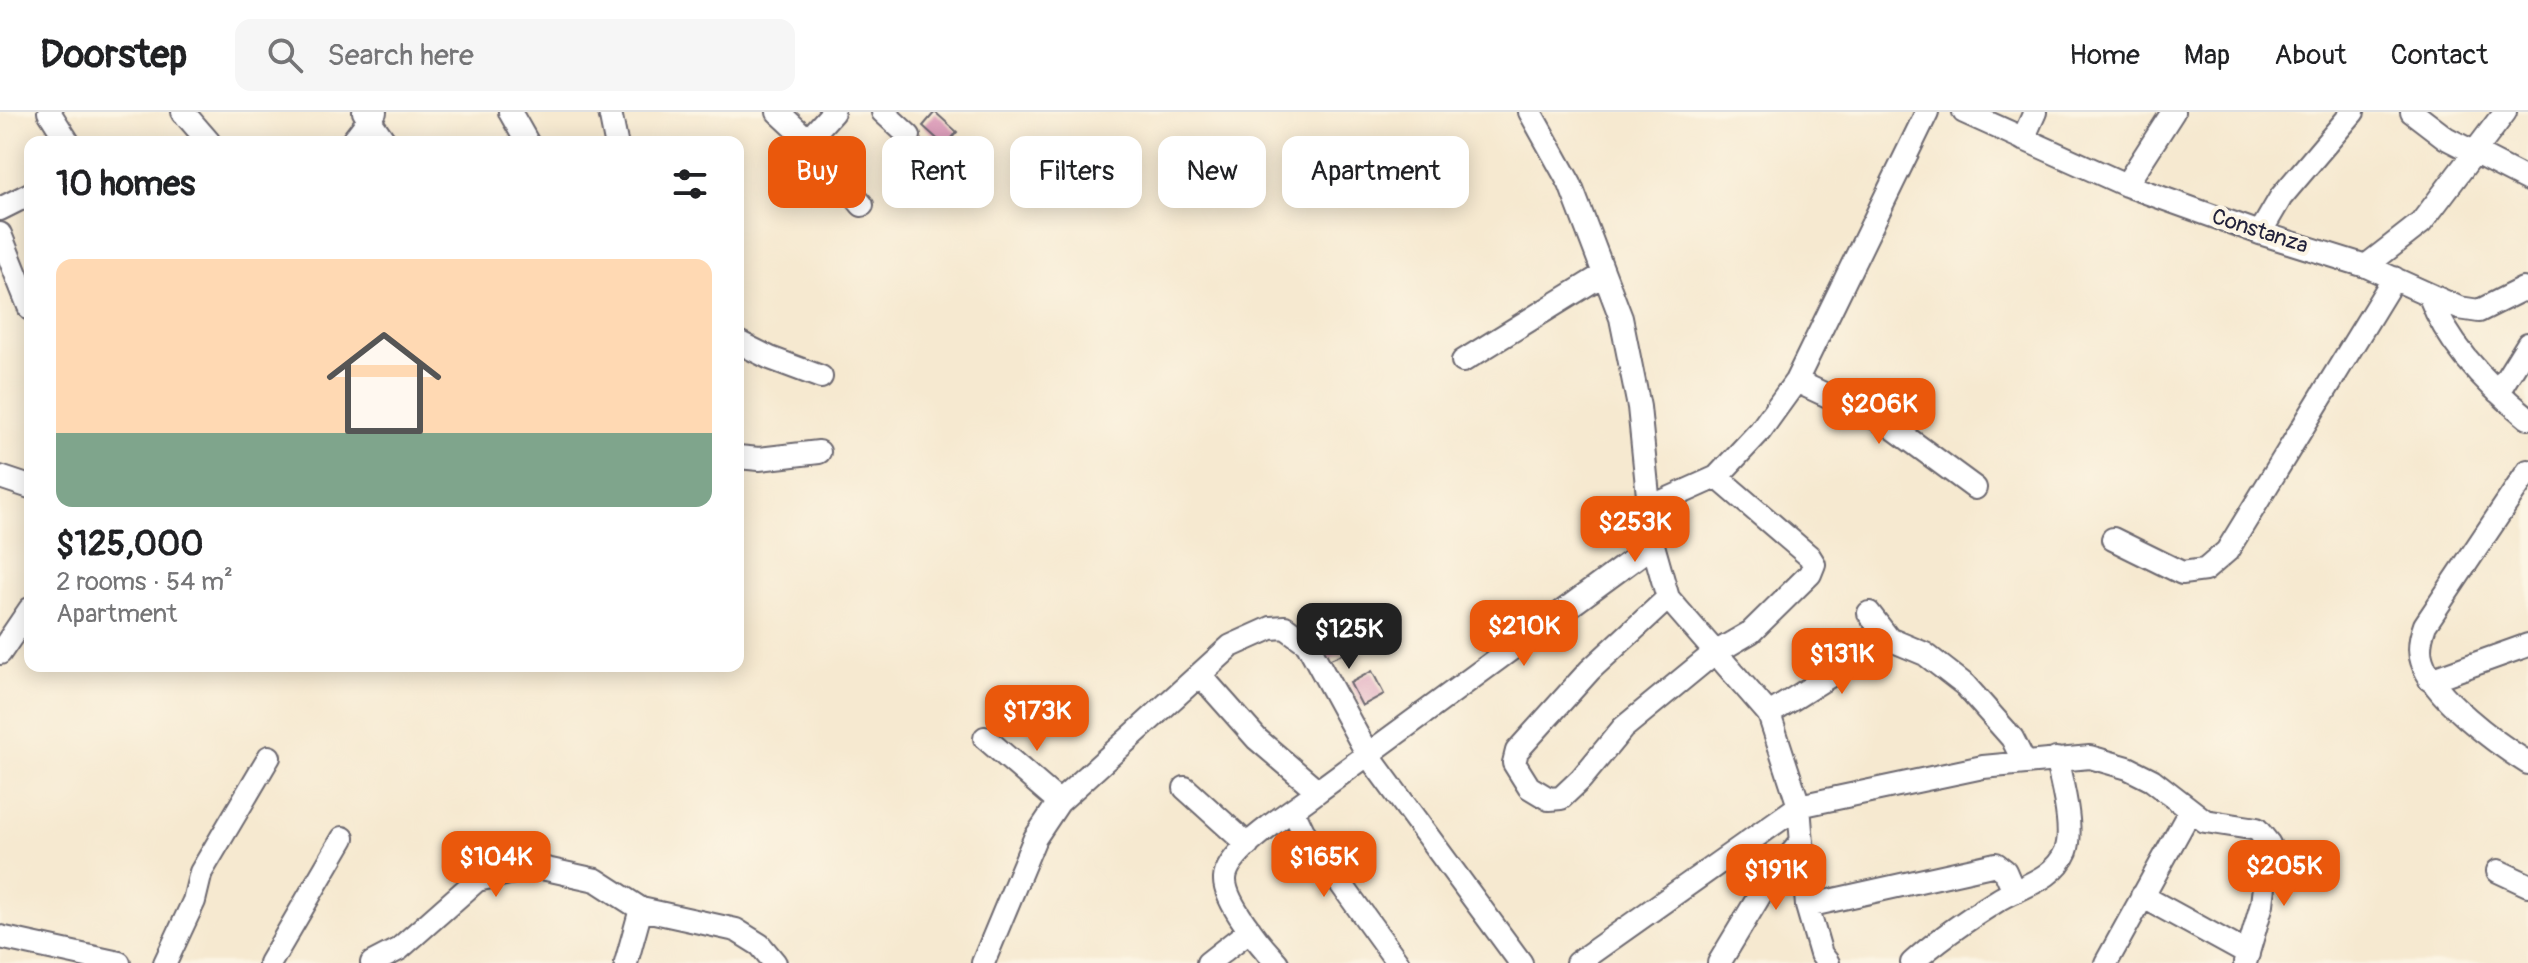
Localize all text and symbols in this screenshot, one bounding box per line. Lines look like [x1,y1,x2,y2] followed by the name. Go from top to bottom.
[235,19,795,91] search box
[40,31,187,79] text: Doorstep
[263,33,307,77] icon: search
[327,37,474,74] text: Search here
[2069,38,2140,73] text: Home
[2184,38,2230,73] text: Map
[2274,38,2347,73] text: About
[2391,38,2488,73] text: Contact
[768,136,866,208] chip: Buy
[882,136,994,208] chip: Rent
[1010,136,1142,208] chip: Filters
[1158,136,1266,208] chip: New
[1282,136,1469,208] chip: Apartment
[668,162,712,206] icon: filters
[56,163,195,206] text: 10 homes
[2208,202,2312,260] street label: Constanza
[312,311,456,455] icon: home
[1823,378,1935,446] pin: $206K
[1840,388,1918,420] text: $206K
[1579,496,1691,564] pin: $253K
[1599,506,1671,538] text: $253K
[56,523,203,566] text: $125,000
[56,566,233,598] text: 2 rooms · 54 m²
[56,598,177,630] text: Apartment
[1468,600,1580,668] pin: $210K
[1293,603,1405,671] pin: $125K
[1488,610,1560,642] text: $210K
[1315,613,1383,645] text: $125K
[1786,628,1898,696] pin: $131K
[1810,638,1874,670] text: $131K
[981,685,1093,753] pin: $173K
[1003,695,1071,727] text: $173K
[440,831,552,899] pin: $104K
[1268,831,1380,899] pin: $165K
[2228,840,2340,908] pin: $205K
[460,841,532,873] text: $104K
[1289,841,1359,873] text: $165K
[1720,844,1832,912] pin: $191K
[2246,850,2322,882] text: $205K
[1744,854,1808,886] text: $191K

